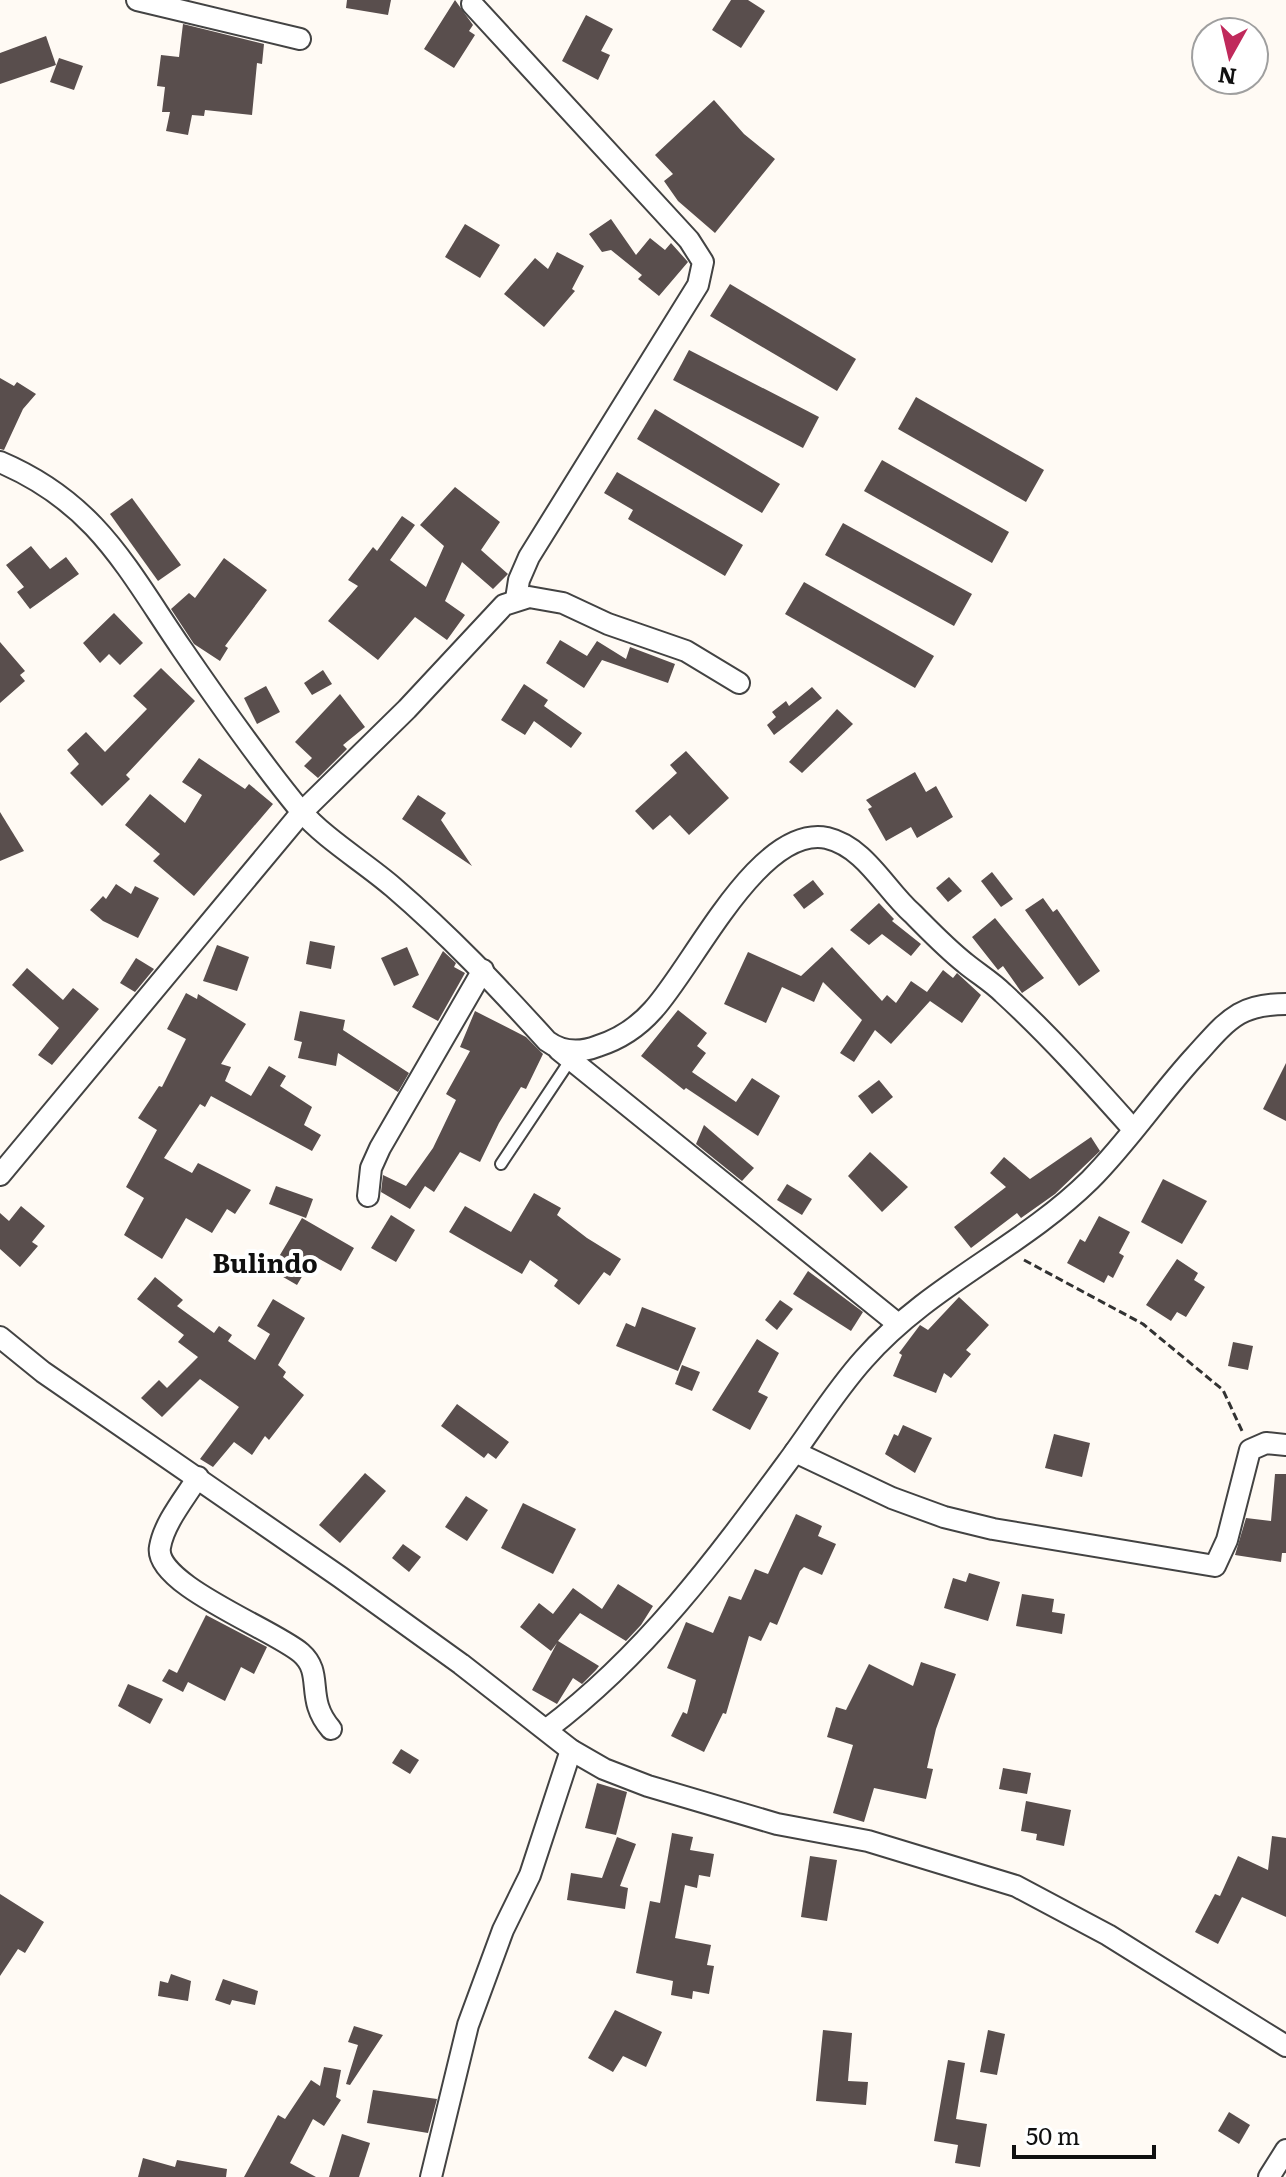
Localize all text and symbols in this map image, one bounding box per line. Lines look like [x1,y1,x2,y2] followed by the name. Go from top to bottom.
[1190,16,1270,96] north arrow
[1216,60,1238,95] text: N
[212,1242,318,1281] district label: Bulindo
[1014,2109,1154,2159] scale bar
[1026,2117,1080,2152] text: 50 m

